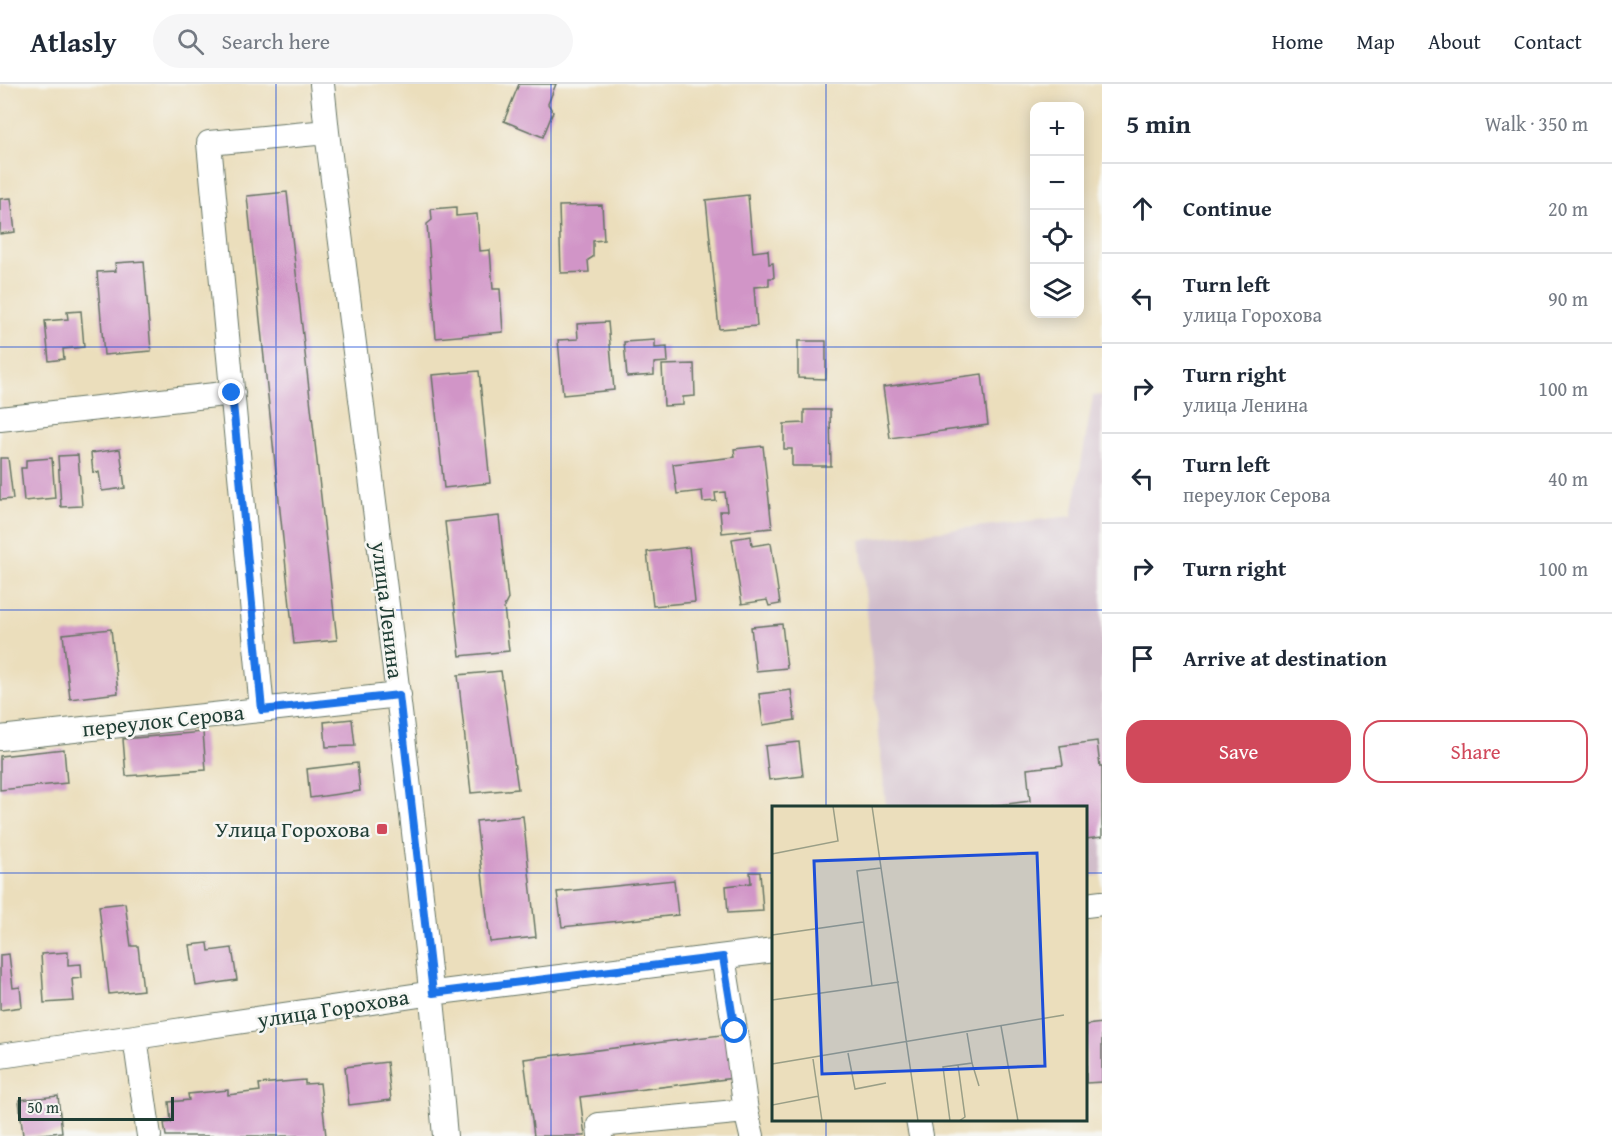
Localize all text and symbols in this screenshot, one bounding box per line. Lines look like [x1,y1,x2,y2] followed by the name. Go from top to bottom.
[153,14,573,68] search box
[30,21,117,62] text: Atlasly
[174,25,207,58] icon: search
[222,25,330,57] text: Search here
[1272,26,1323,57] text: Home
[1356,26,1395,57] text: Map
[1428,26,1481,57] text: About
[1514,26,1582,57] text: Contact
[1030,102,1084,318] map controls
[1030,102,1084,156] button: +
[1126,104,1191,143] text: 5 min
[1485,109,1588,138] text: Walk · 350 m
[1030,156,1084,210] button: −
[1126,192,1159,225] icon: ahead
[1183,192,1272,224] text: Continue
[1548,194,1588,223] text: 20 m
[1030,210,1084,264] button: locate
[1030,264,1084,318] button: layers
[1183,268,1270,300] text: Turn left
[1126,282,1159,315] icon: left
[1548,284,1588,313] text: 90 m
[1183,300,1322,329] text: улица Горохова
[1183,358,1286,390] text: Turn right
[1126,372,1159,405] icon: right
[1538,374,1588,403] text: 100 m
[218,379,244,405] route end
[1183,390,1308,419] text: улица Ленина
[1183,448,1270,480] text: Turn left
[1126,462,1159,495] icon: left
[1548,464,1588,493] text: 40 m
[1183,480,1331,509] text: переулок Серова
[364,539,412,681] street label: улица Ленина
[1126,552,1159,585] icon: right
[1183,552,1286,584] text: Turn right
[1538,554,1588,583] text: 100 m
[1126,642,1159,675] icon: arrive
[1183,642,1387,674] text: Arrive at destination
[81,696,246,744] street label: переулок Серова
[1126,720,1351,783] button: Save
[1363,720,1588,783] button: Share
[772,806,1087,1121] inset map
[215,813,371,845] place label: Улица Горохова
[375,822,389,836] marker: Улица Горохова
[254,980,412,1036] street label: улица Горохова
[721,1017,747,1043] route start
[18,1094,174,1122] scale bar
[27,1095,59,1119] text: 50 m

